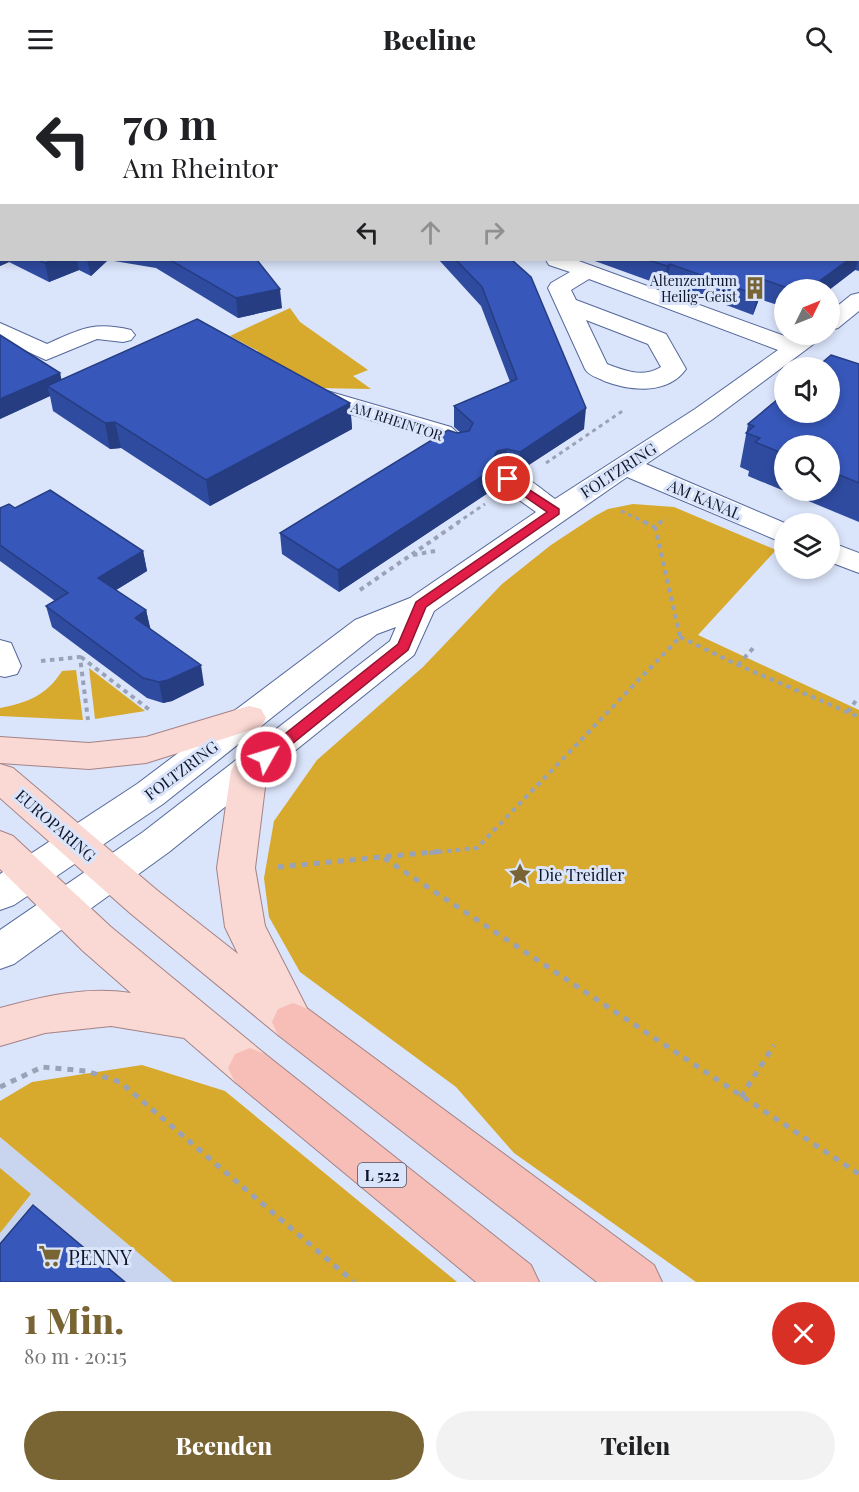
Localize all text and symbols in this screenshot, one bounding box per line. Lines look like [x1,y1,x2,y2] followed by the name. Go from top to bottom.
[383,21,476,57] text: Beeline
[24,23,57,56] icon: menu
[802,23,835,56] icon: search
[123,95,217,151] text: 70 m
[24,102,102,180] icon: left
[123,149,278,185] text: Am Rheintor
[351,216,384,249] icon: left
[414,216,447,249] icon: ahead
[477,216,510,249] icon: right
[649,271,738,306] place label: Altenzentrum Heilig-Geist
[742,275,768,301] building icon: Altenzentrum Heilig-Geist
[774,279,840,345] north arrow
[774,279,840,579] map controls
[774,357,840,423] button: sound
[348,397,446,445] street label: AM RHEINTOR
[774,435,840,501] button: search
[576,438,660,502] street label: FOLTZRING
[482,453,533,504] pin
[491,462,524,495] icon: arrive
[664,474,745,524] street label: AM KANAL
[774,513,840,579] button: layers
[234,725,298,789] position arrow
[140,736,222,804] street label: FOLTZRING
[12,784,100,866] street label: EUROPARING
[507,861,533,887] place icon: Die Treidler
[538,864,624,885] place label: Die Treidler
[358,1163,406,1187] road number: L 522
[37,1243,63,1269] supermarket icon: PENNY
[68,1243,132,1270] place label: PENNY
[24,1295,124,1343] text: 1 Min.
[772,1302,835,1365] button: close
[24,1342,127,1369] text: 80 m · 20:15
[24,1411,424,1480] button: Beenden
[436,1411,835,1480] button: Teilen

